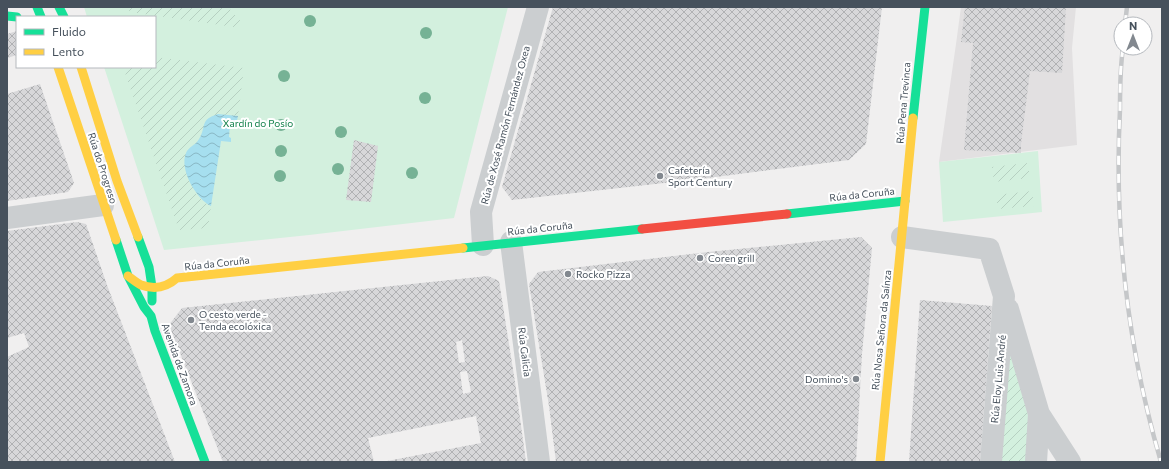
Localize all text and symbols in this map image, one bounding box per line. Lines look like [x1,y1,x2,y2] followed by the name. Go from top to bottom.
[16,16,156,68] legend
[1113,16,1153,56] north arrow
[1129,19,1137,32] text: N
[52,24,86,38] text: Fluido
[52,44,84,58] text: Lento
[478,44,532,206] street label: Rúa de Xosé Ramón Fernández Oxea
[893,62,913,144] street label: Rúa Pena Trevinca
[223,117,293,129] park label: Xardín do Posío
[86,131,120,205] street label: Rúa do Progreso
[668,164,732,188] place label: Cafetería Sport Century
[655,171,665,181] marker: Cafetería Sport Century
[829,185,895,203] street label: Rúa da Coruña
[507,219,573,237] street label: Rúa da Coruña
[708,252,755,264] place label: Coren grill
[695,253,705,263] marker: Coren grill
[184,254,250,272] street label: Rúa da Coruña
[576,268,630,280] place label: Rocko Pizza
[563,269,573,279] marker: Rocko Pizza
[869,269,893,391] street label: Rúa Nosa Señora da Saínza
[199,308,271,332] place label: O cesto verde - Tenda ecolóxica
[186,315,196,325] marker: O cesto verde - Tenda ecolóxica
[160,321,200,407] street label: Avenida de Zamora
[516,327,534,377] street label: Rúa Galicia
[988,334,1008,424] street label: Rúa Eloy Luis André
[805,373,848,385] place label: Domino's
[851,374,861,384] marker: Domino's

